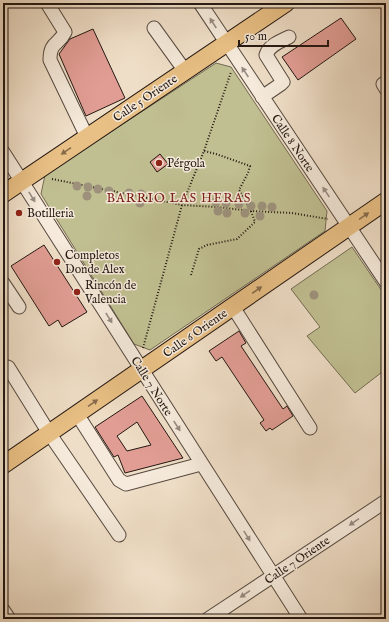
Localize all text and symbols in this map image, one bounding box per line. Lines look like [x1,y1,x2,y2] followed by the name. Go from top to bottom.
[209,18,217,28] one-way arrow
[239,22,328,48] scale bar
[245,29,267,44] text: 50 m
[242,66,249,78] one-way arrow
[110,71,181,125] street label: Calle 5 Oriente
[268,112,318,175] street label: Calle 8 Norte
[61,147,71,155] one-way arrow
[167,156,206,171] place label: Pérgola
[154,158,164,168] marker: Pérgola
[322,186,330,197] one-way arrow
[106,190,252,207] district label: BARRIO LAS HERAS
[28,191,35,203] one-way arrow
[27,206,74,221] place label: Botilleria
[14,208,24,218] marker: Botilleria
[359,212,370,220] one-way arrow
[65,248,125,277] place label: Completos Donde Alex
[52,257,62,267] marker: Completos Donde Alex
[84,278,137,307] place label: Rincón de Valencia
[252,286,263,294] one-way arrow
[72,287,82,297] marker: Rincón de Valencia
[160,305,231,361] street label: Calle 6 Oriente
[105,313,113,324] one-way arrow
[127,354,176,419] street label: Calle 7 Norte
[87,399,98,407] one-way arrow
[174,420,181,432] one-way arrow
[348,518,359,526] one-way arrow
[243,531,251,541] one-way arrow
[262,533,333,588] street label: Calle 7 Oriente
[240,590,251,598] one-way arrow

